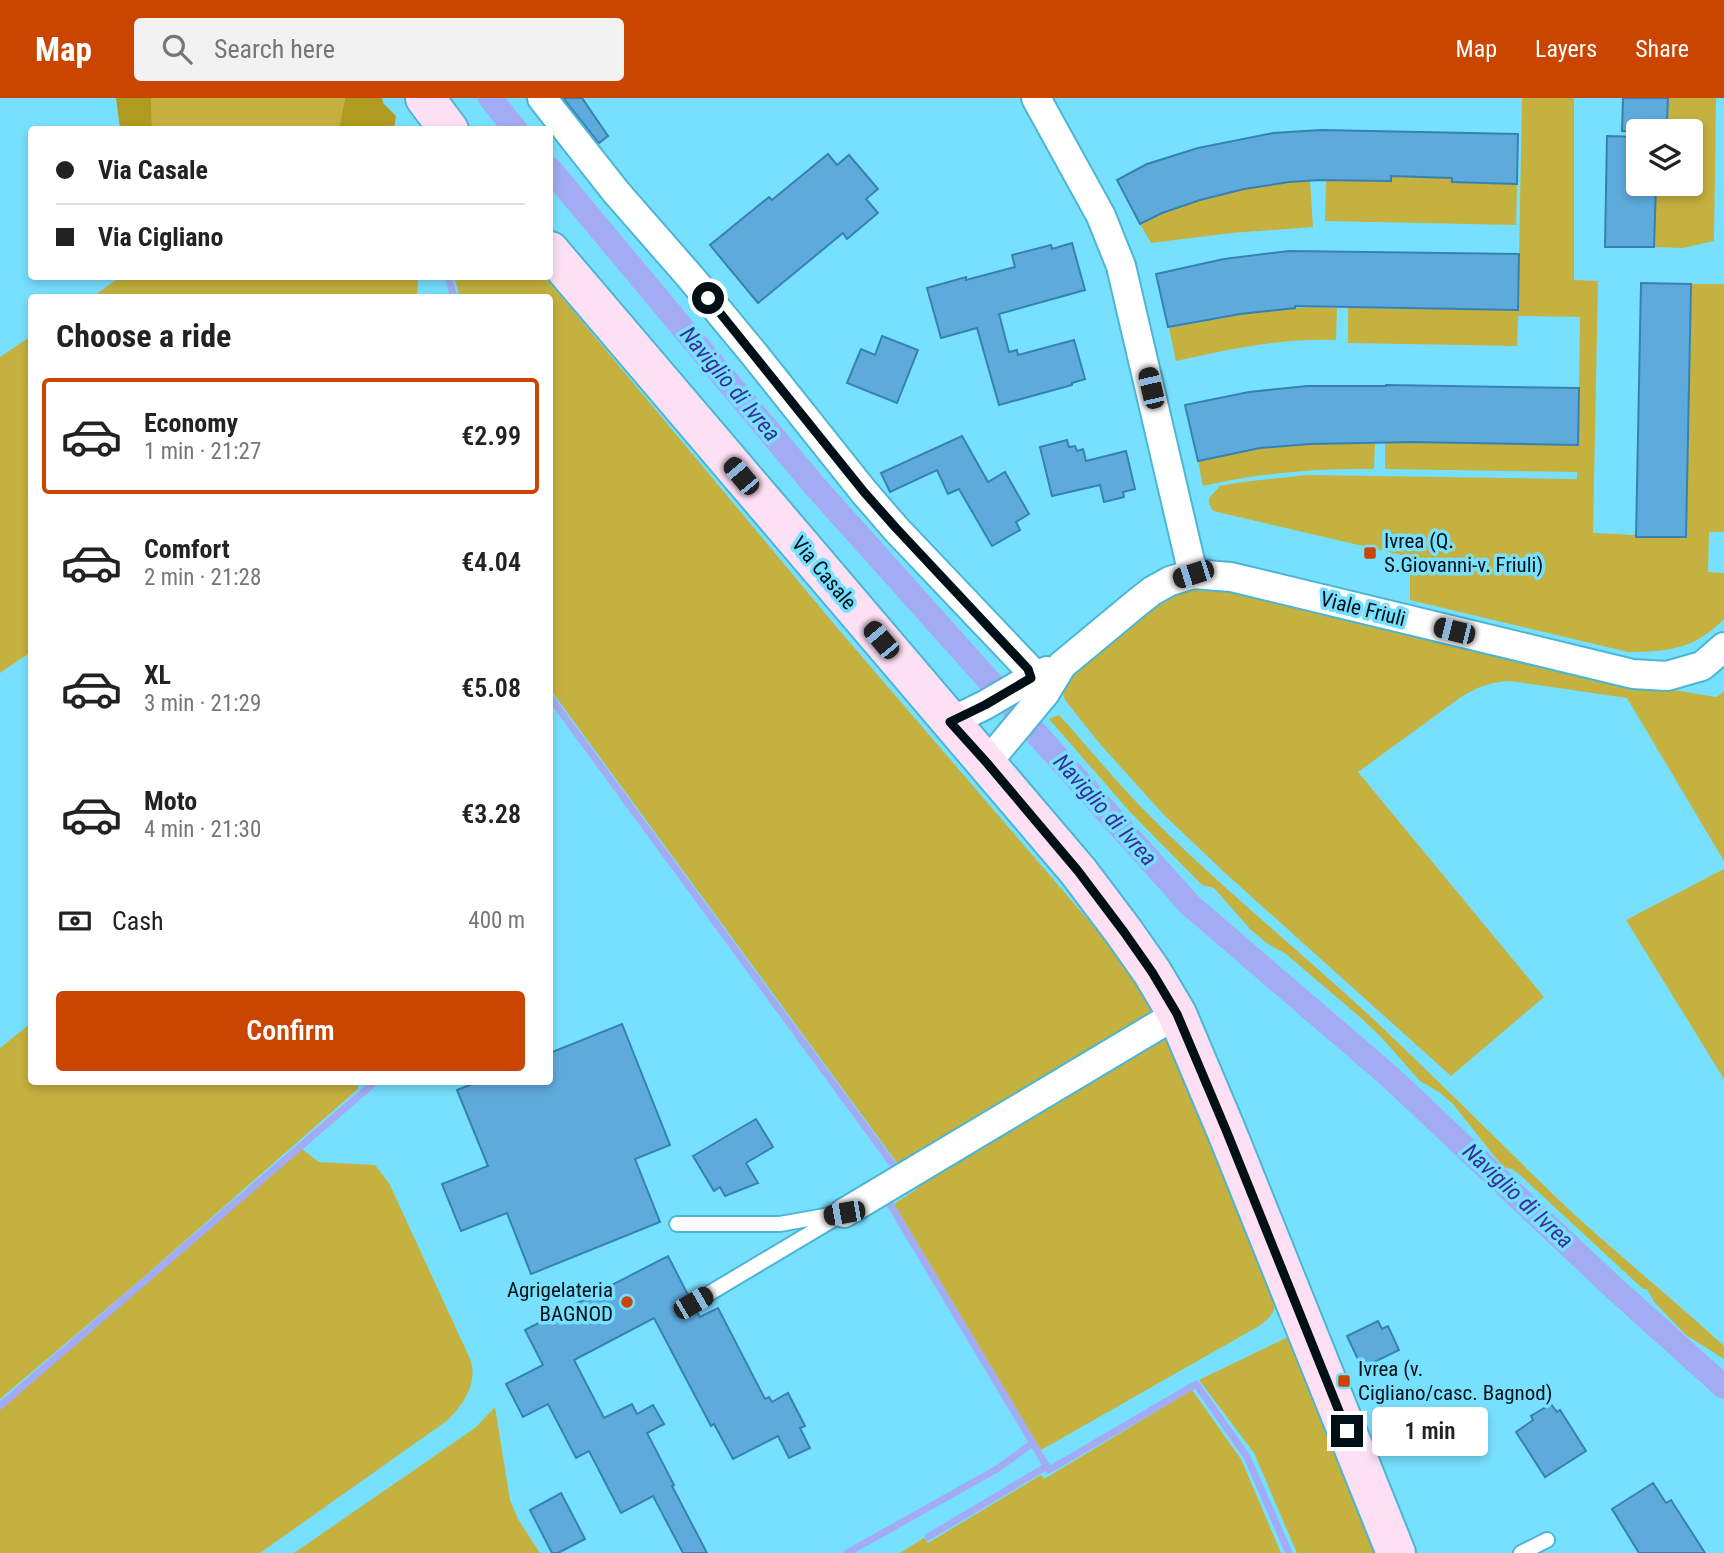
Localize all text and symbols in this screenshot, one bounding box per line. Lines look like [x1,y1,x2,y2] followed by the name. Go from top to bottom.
[134,18,624,81] search box
[35,30,92,69] text: Map
[158,30,196,68] icon: search
[214,34,335,64] text: Search here
[1456,35,1497,63] text: Map
[1535,35,1597,63] text: Layers
[1635,35,1689,63] text: Share
[1626,119,1703,196] map controls
[1626,119,1703,196] button: layers
[98,155,208,185] text: Via Casale
[98,222,223,252] text: Via Cigliano
[692,282,724,314] route start
[56,317,231,355] text: Choose a ride
[674,321,786,447] water label: Naviglio di Ivrea
[1137,365,1166,411] car
[60,405,123,468] icon: car
[144,408,238,438] text: Economy
[461,421,521,451] text: €2.99
[144,438,261,465] text: 1 min · 21:27
[720,453,763,499] car
[1384,529,1543,577] place label: Ivrea (Q. S.Giovanni-v. Friuli)
[60,531,123,594] icon: car
[787,532,861,614] street label: Via Casale
[144,534,230,564] text: Comfort
[1362,545,1378,561] marker: Ivrea (Q. S.Giovanni-v. Friuli)
[461,547,521,577] text: €4.04
[1170,558,1217,590] car
[144,564,261,591] text: 2 min · 21:28
[1318,587,1408,631] street label: Viale Friuli
[1432,616,1477,646] car
[860,617,903,663] car
[60,657,123,720] icon: car
[144,660,171,690] text: XL
[461,673,521,703] text: €5.08
[144,690,261,717] text: 3 min · 21:29
[1048,749,1162,871] water label: Naviglio di Ivrea
[60,783,123,846] icon: car
[144,786,197,816] text: Moto
[461,799,521,829] text: €3.28
[144,816,261,843] text: 4 min · 21:30
[56,902,94,940] icon: cash
[112,906,164,936] text: Cash
[468,907,525,934] text: 400 m
[56,991,525,1071] button: Confirm
[1457,1138,1579,1254] water label: Naviglio di Ivrea
[822,1199,867,1227] car
[507,1278,613,1326] place label: Agrigelateria BAGNOD
[670,1283,717,1323] car
[619,1294,635,1310] marker: Agrigelateria BAGNOD
[1358,1357,1552,1405] place label: Ivrea (v. Cigliano/casc. Bagnod)
[1336,1373,1352,1389] marker: Ivrea (v. Cigliano/casc. Bagnod)
[1372,1406,1487,1456] callout: 1 min
[1331,1415,1363,1447] route end
[1405,1418,1455,1445] text: 1 min

